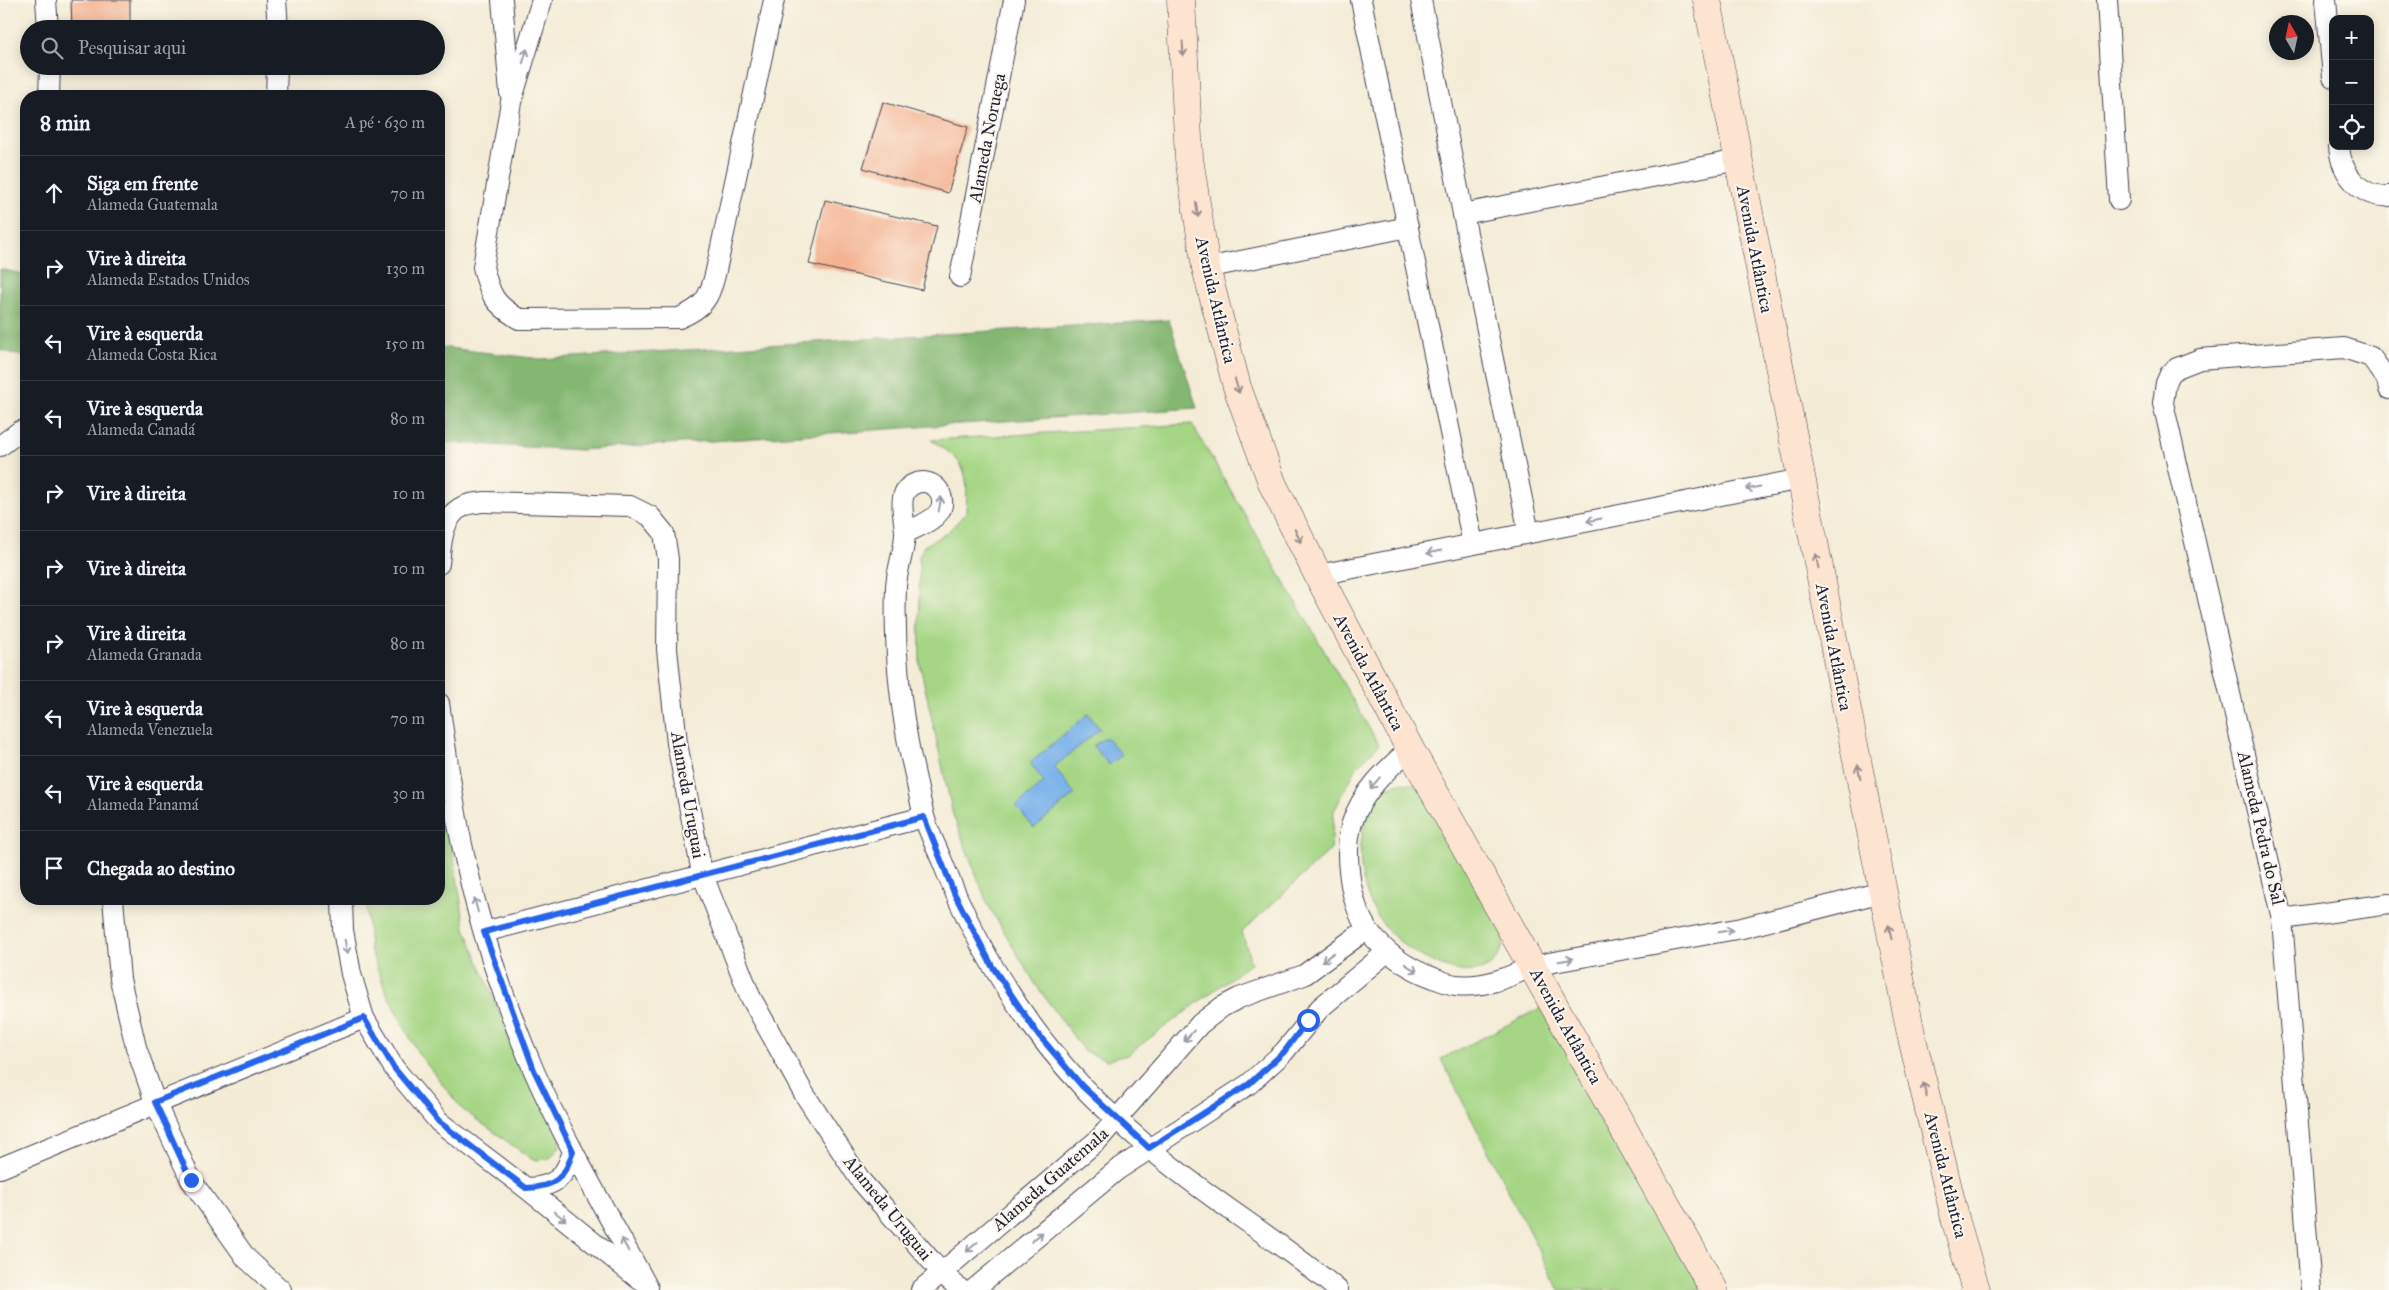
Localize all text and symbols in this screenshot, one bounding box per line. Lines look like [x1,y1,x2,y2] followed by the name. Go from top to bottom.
[2269,15,2314,60] north arrow
[2329,15,2374,150] map controls
[2329,15,2374,60] button: +
[20,20,445,75] search box
[38,34,66,62] icon: search
[78,36,186,59] text: Pesquisar aqui
[1178,40,1187,56] one-way arrow
[520,48,530,64] one-way arrow
[2329,60,2374,105] button: −
[963,71,1011,206] street label: Alameda Noruega
[2329,105,2374,150] button: locate
[40,110,90,136] text: 8 min
[345,113,425,132] text: A pé · 630 m
[87,172,198,195] text: Siga em frente
[40,179,68,207] icon: ahead
[1732,182,1778,315] street label: Avenida Atlântica
[390,184,425,203] text: 70 m
[87,195,218,214] text: Alameda Guatemala
[1192,202,1202,218] one-way arrow
[1191,234,1241,366] street label: Avenida Atlântica
[87,247,186,270] text: Vire à direita
[40,254,68,282] icon: right
[386,259,425,278] text: 130 m
[87,270,250,289] text: Alameda Estados Unidos
[87,322,203,345] text: Vire à esquerda
[40,329,68,357] icon: left
[385,334,425,353] text: 150 m
[87,345,217,364] text: Alameda Costa Rica
[1233,377,1243,393] one-way arrow
[87,397,203,420] text: Vire à esquerda
[40,404,68,432] icon: left
[390,409,425,428] text: 80 m
[87,420,195,439] text: Alameda Canadá
[40,479,68,507] icon: right
[87,482,186,505] text: Vire à direita
[393,484,425,503] text: 10 m
[1745,484,1761,493] one-way arrow
[936,496,946,512] one-way arrow
[1586,516,1602,525] one-way arrow
[1294,528,1304,543] one-way arrow
[1427,548,1443,557] one-way arrow
[40,554,68,582] icon: right
[1812,554,1821,570] one-way arrow
[87,557,186,580] text: Vire à direita
[393,559,425,578] text: 10 m
[1811,580,1857,713] street label: Avenida Atlântica
[1328,609,1409,735] street label: Avenida Atlântica
[87,622,186,645] text: Vire à direita
[40,629,68,657] icon: right
[390,634,425,653] text: 80 m
[87,645,202,664] text: Alameda Granada
[87,697,203,720] text: Vire à esquerda
[40,704,68,732] icon: left
[390,709,425,728] text: 70 m
[87,720,213,739] text: Alameda Venezuela
[665,729,710,860] street label: Alameda Uruguai
[2232,748,2289,907] street label: Alameda Pedra do Sal
[1853,765,1863,781] one-way arrow
[87,772,203,795] text: Vire à esquerda
[1369,777,1381,790] one-way arrow
[40,779,68,807] icon: left
[392,784,425,803] text: 30 m
[87,795,198,814] text: Alameda Panamá
[40,854,68,882] icon: arrive
[87,857,235,880] text: Chegada ao destino
[471,897,481,913] one-way arrow
[1885,924,1895,940] one-way arrow
[1717,925,1733,935] one-way arrow
[342,939,352,955] one-way arrow
[1322,952,1335,963] one-way arrow
[1558,955,1574,964] one-way arrow
[1404,963,1418,973] one-way arrow
[1525,963,1607,1088] street label: Avenida Atlântica
[1297,1009,1320,1032] route start
[1183,1030,1194,1043] one-way arrow
[1920,1083,1929,1099] one-way arrow
[1919,1109,1972,1241] street label: Avenida Atlântica
[987,1122,1113,1236] street label: Alameda Guatemala
[838,1150,937,1266] street label: Alameda Uruguai
[180,1169,203,1192] route end
[553,1210,566,1221] one-way arrow
[1030,1231,1043,1242] one-way arrow
[620,1238,629,1253] one-way arrow
[966,1241,979,1253] one-way arrow

